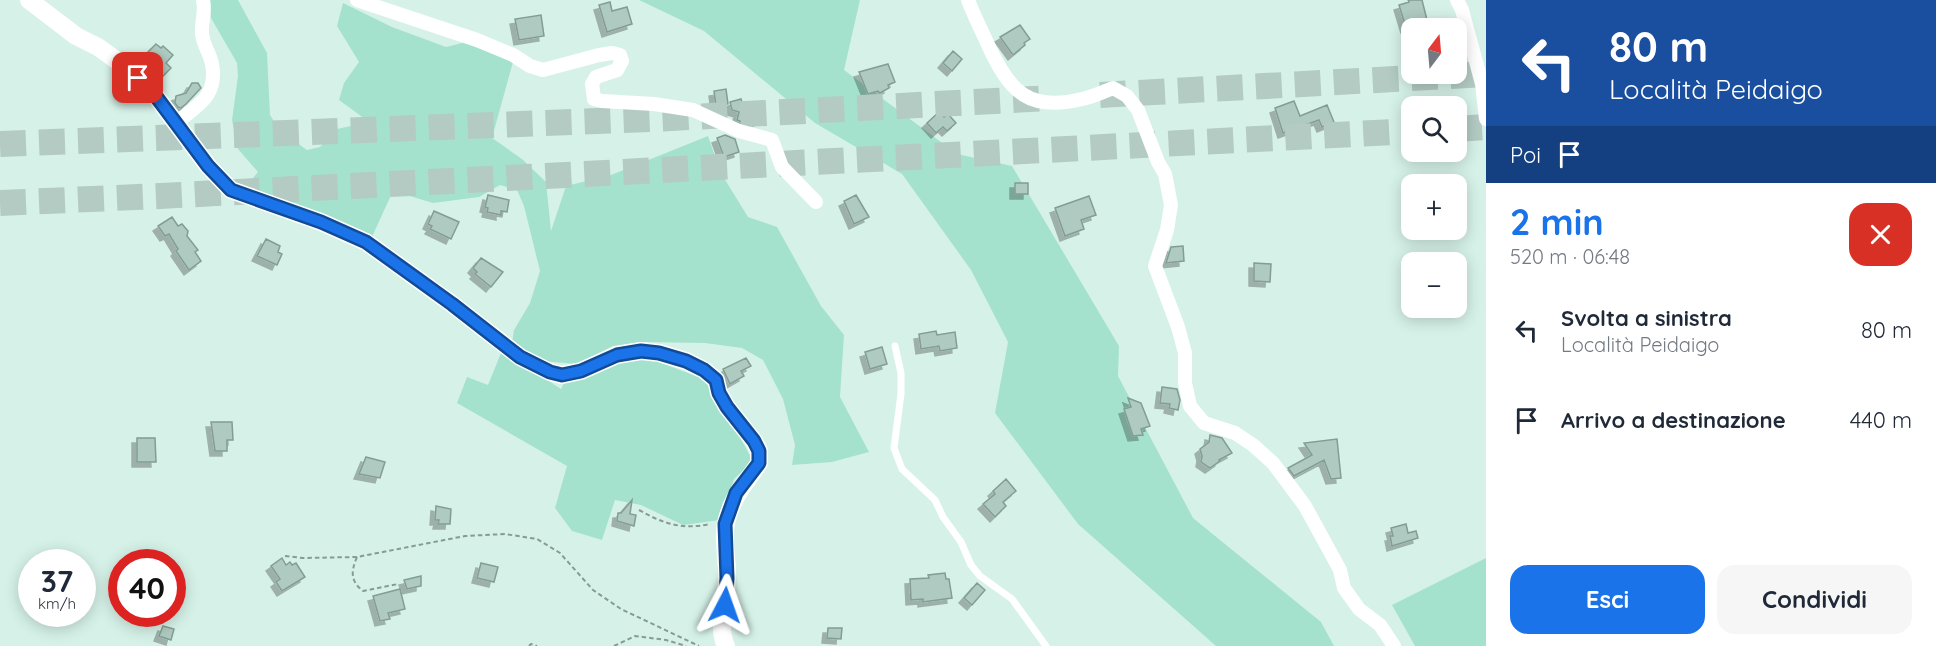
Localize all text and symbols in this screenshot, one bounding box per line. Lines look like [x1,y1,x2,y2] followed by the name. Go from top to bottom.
[1401,18,1467,84] north arrow
[1401,18,1467,318] map controls
[1609,20,1708,73] text: 80 m
[1510,24,1588,102] icon: left
[112,52,163,103] pin
[121,61,154,94] icon: arrive
[1609,72,1823,106] text: Località Peidaigo
[1401,96,1467,162] button: search
[1553,138,1586,171] icon: arrive
[1510,141,1541,169] text: Poi
[1401,174,1467,240] button: +
[1510,199,1604,244] text: 2 min
[1849,203,1912,266] button: close
[1510,244,1630,269] text: 520 m · 06:48
[1401,252,1467,318] button: −
[1561,304,1732,332] text: Svolta a sinistra
[1510,314,1543,347] icon: left
[1861,316,1912,344] text: 80 m
[1561,332,1719,357] text: Località Peidaigo
[1510,404,1543,437] icon: arrive
[1561,406,1786,434] text: Arrivo a destinazione
[1850,406,1912,434] text: 440 m
[108,549,186,627] speed limit sign: 40
[41,562,73,600] text: 37
[1510,565,1705,634] button: Esci
[1717,565,1912,634] button: Condividi
[693,573,757,637] position arrow
[38,594,76,613] text: km/h

